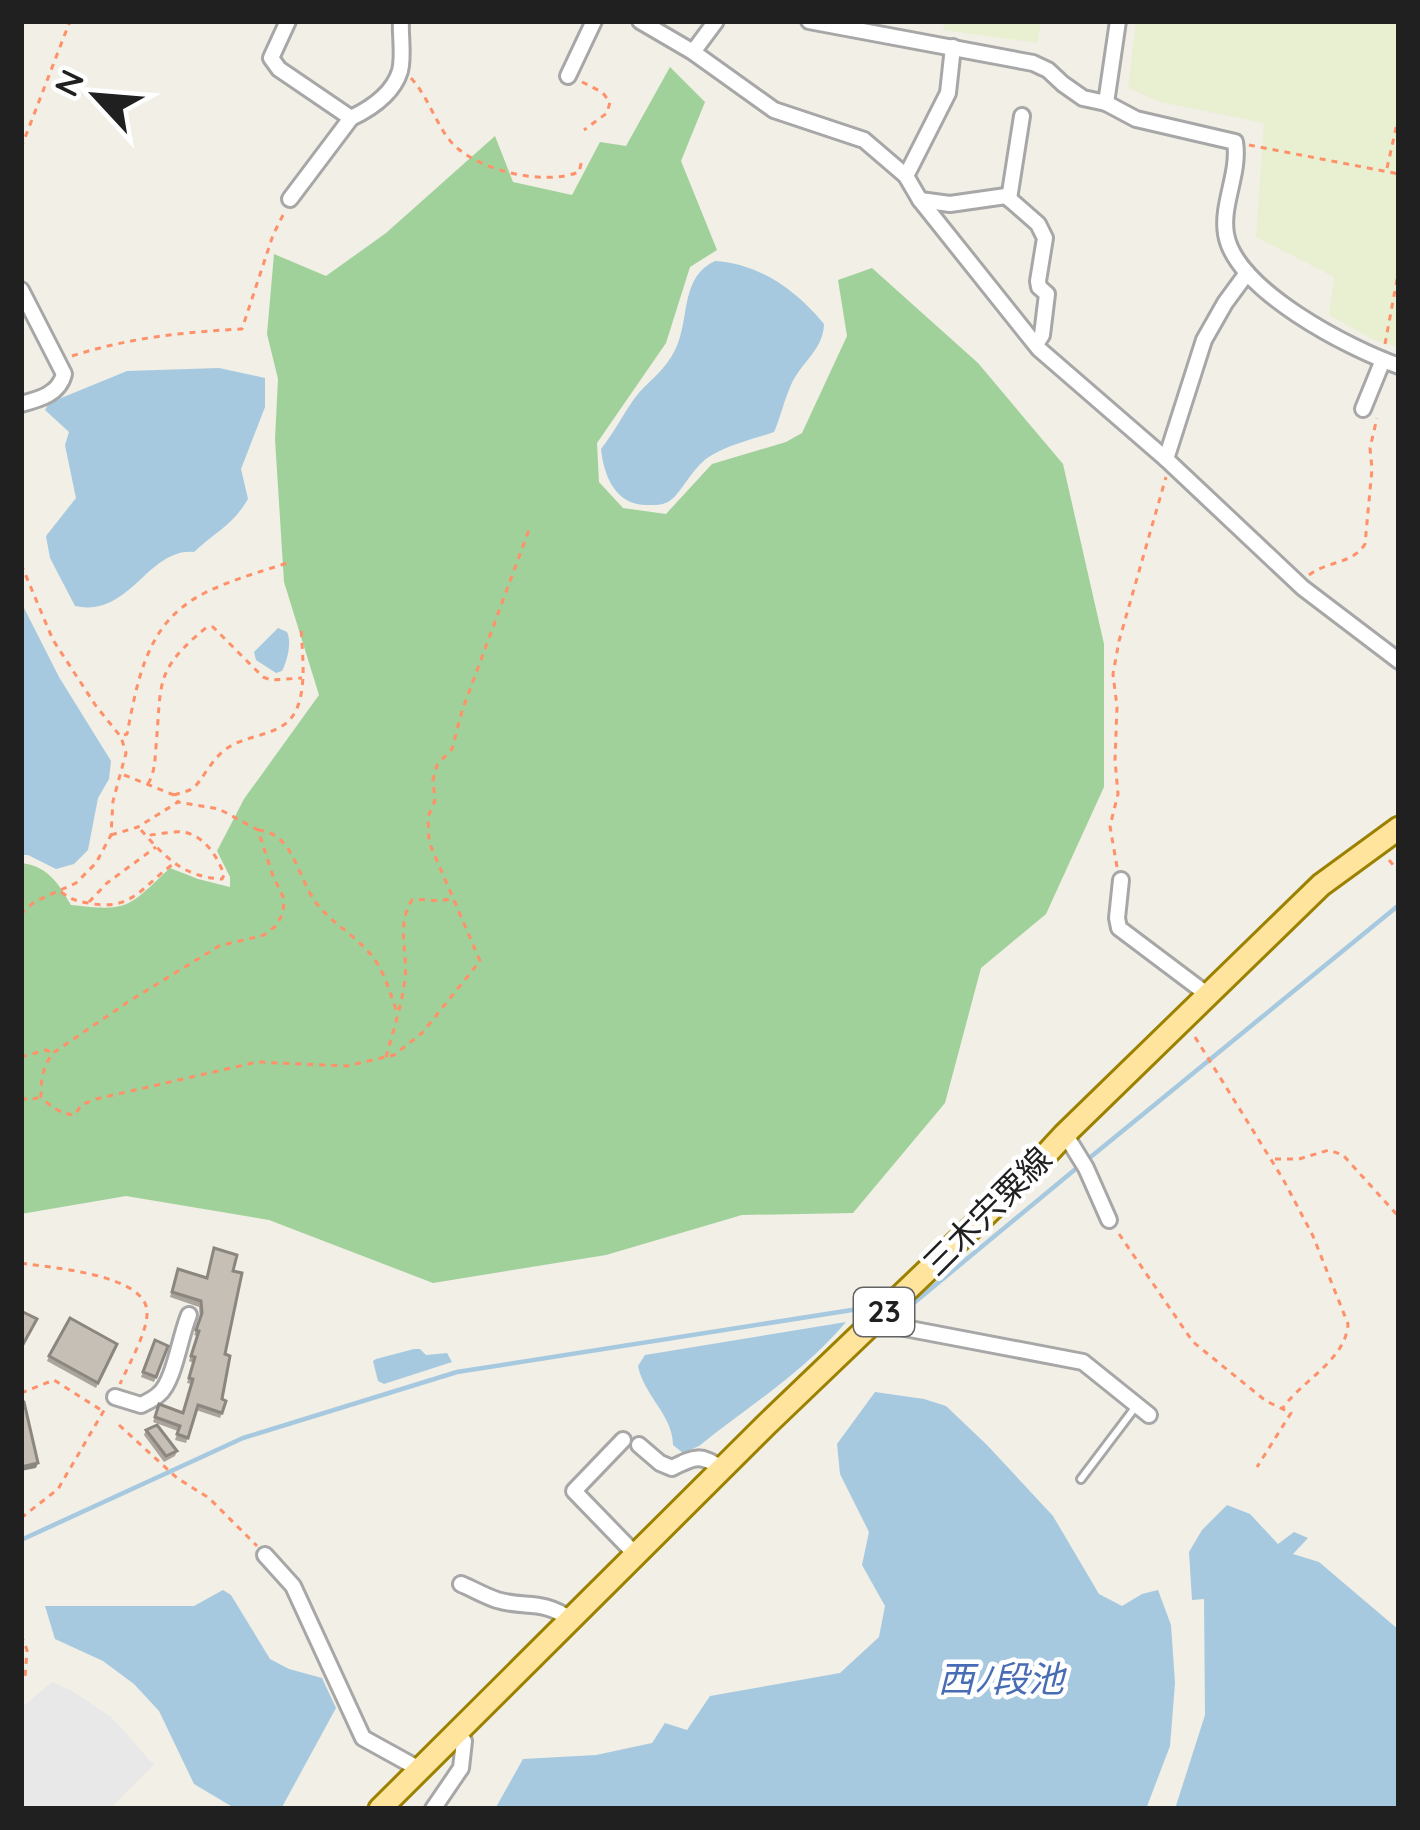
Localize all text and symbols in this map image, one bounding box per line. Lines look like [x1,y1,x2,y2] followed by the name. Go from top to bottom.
[36,36,156,156] north arrow
[45,63,92,103] text: N
[914,1138,1059,1283] street label: 三木宍粟線
[854,1288,914,1336] road number: 23
[938,1656,1067,1701] water label: 西ﾉ段池

